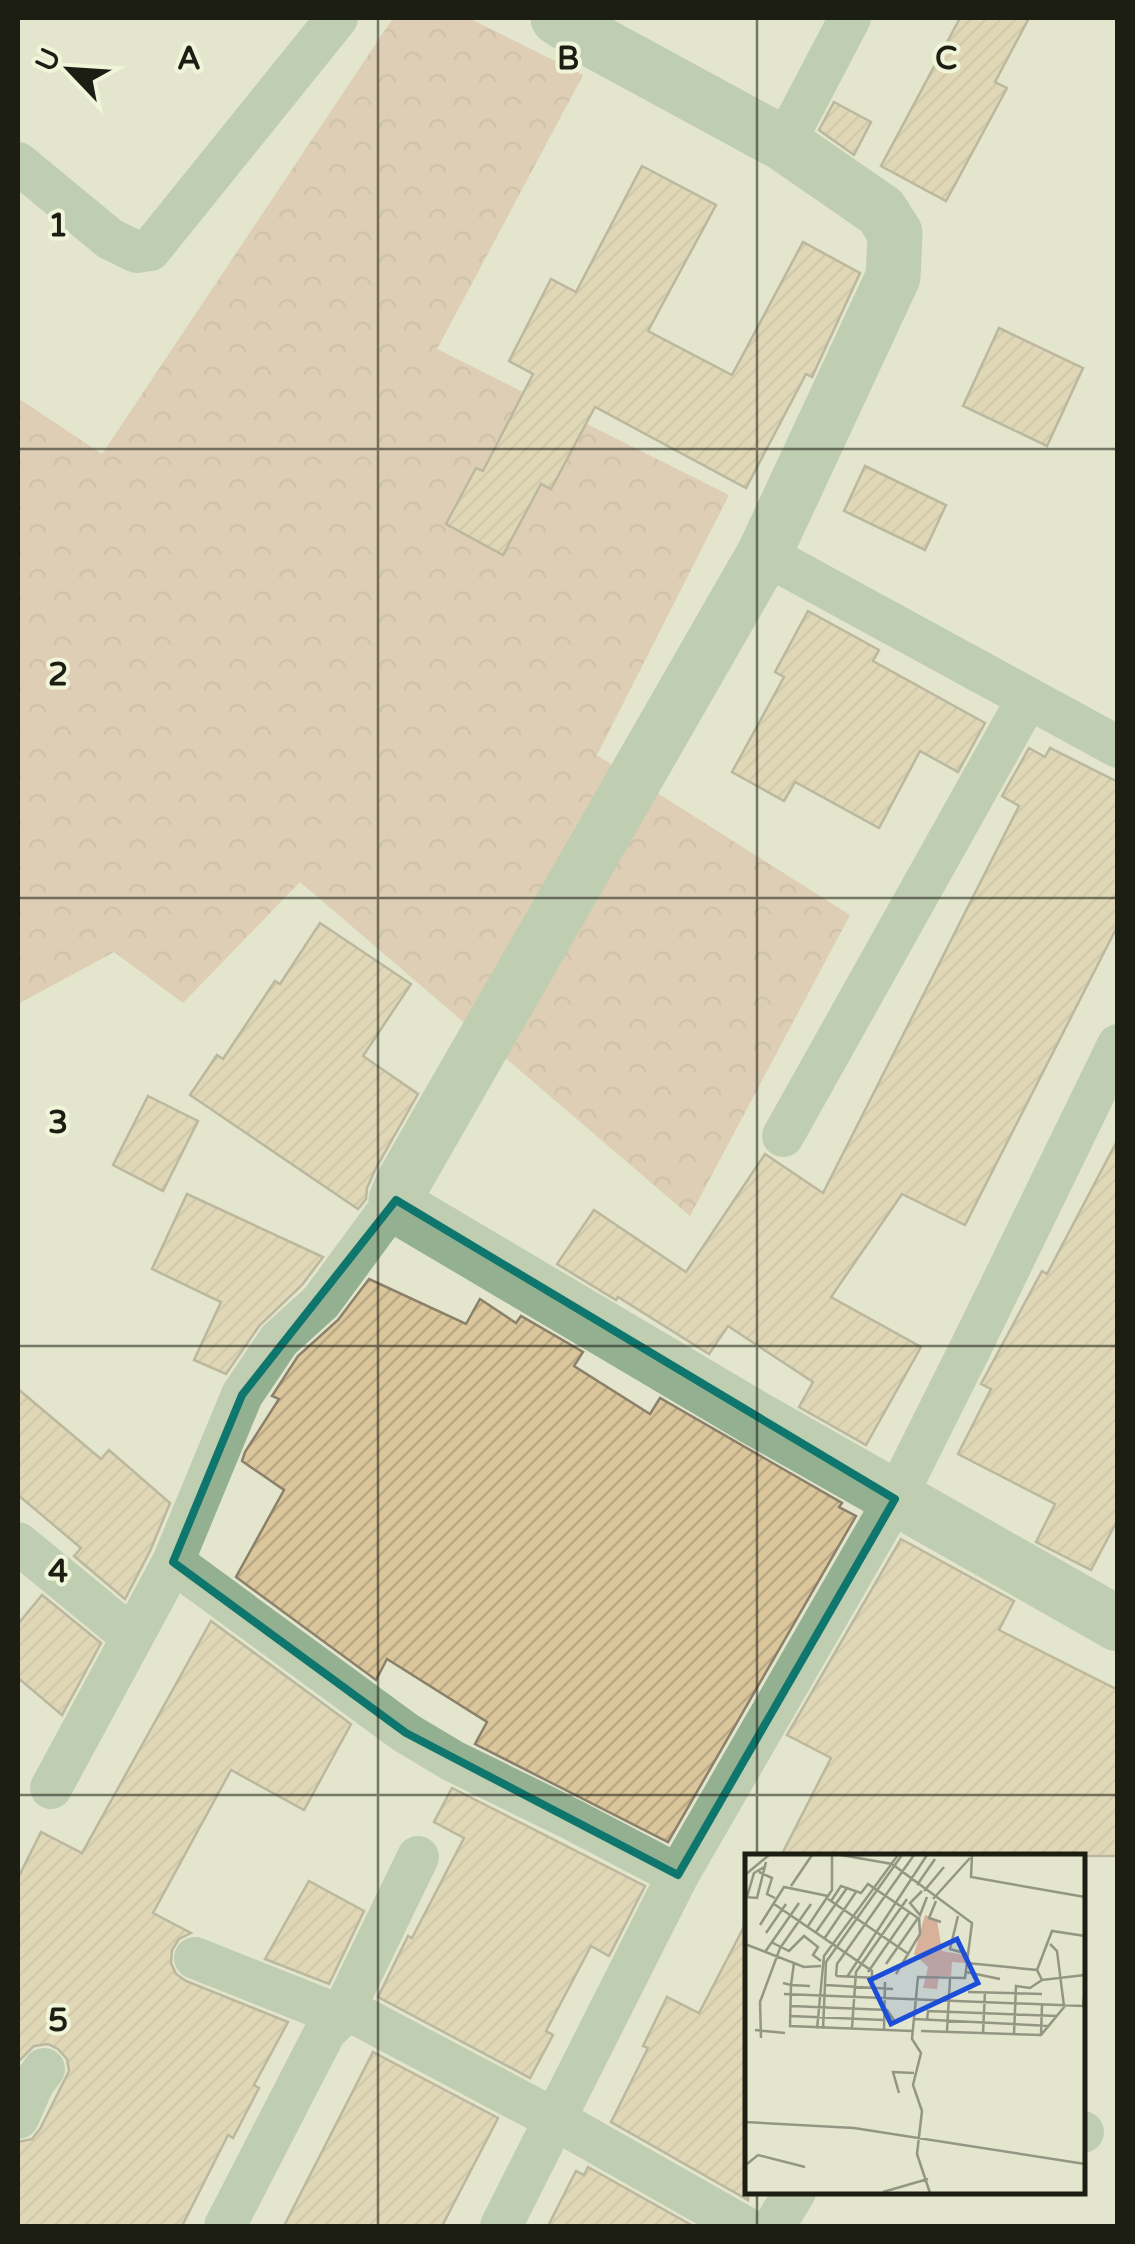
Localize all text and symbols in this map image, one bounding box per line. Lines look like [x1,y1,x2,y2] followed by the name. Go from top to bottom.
[20,20,120,120] north arrow
[177,40,201,78] text: A
[557,40,579,78] text: B
[935,40,957,78] text: C
[28,43,68,77] text: U
[48,207,68,245] text: 1
[48,656,68,694] text: 2
[48,1104,68,1142] text: 3
[48,1553,68,1591] text: 4
[745,1854,1085,2194] inset map
[48,2002,68,2040] text: 5

